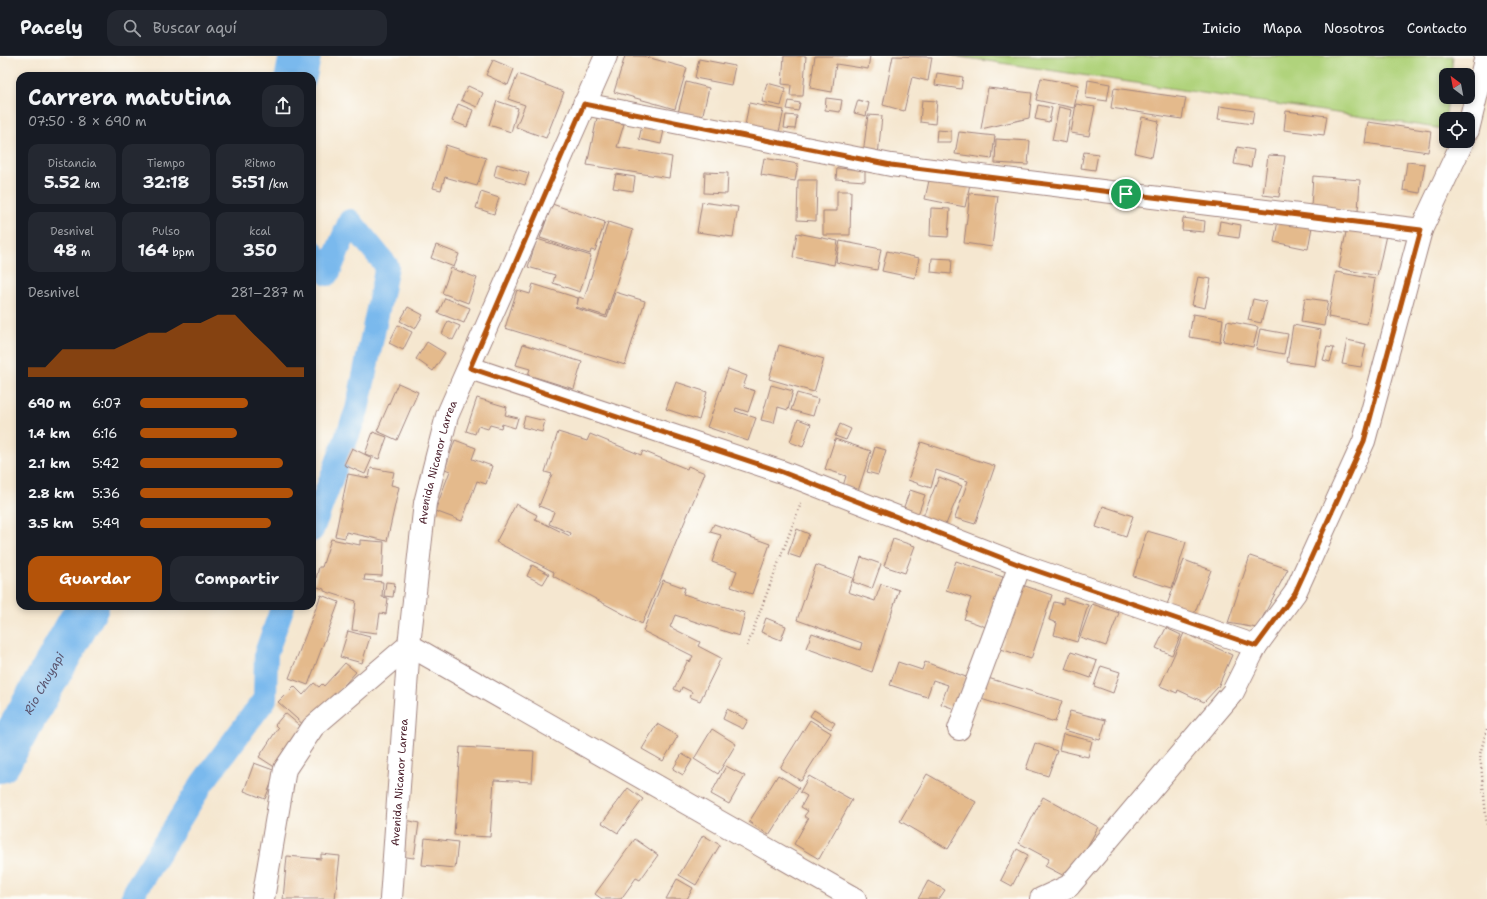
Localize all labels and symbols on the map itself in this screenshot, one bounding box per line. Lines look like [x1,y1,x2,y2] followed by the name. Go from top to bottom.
[1439,68,1475,104] north arrow
[1109,177,1143,211] pin
[415,398,461,525] street label: Avenida Nicanor Larrea
[20,649,68,718] water label: Rio Chuyapi
[387,718,411,846] street label: Avenida Nicanor Larrea

